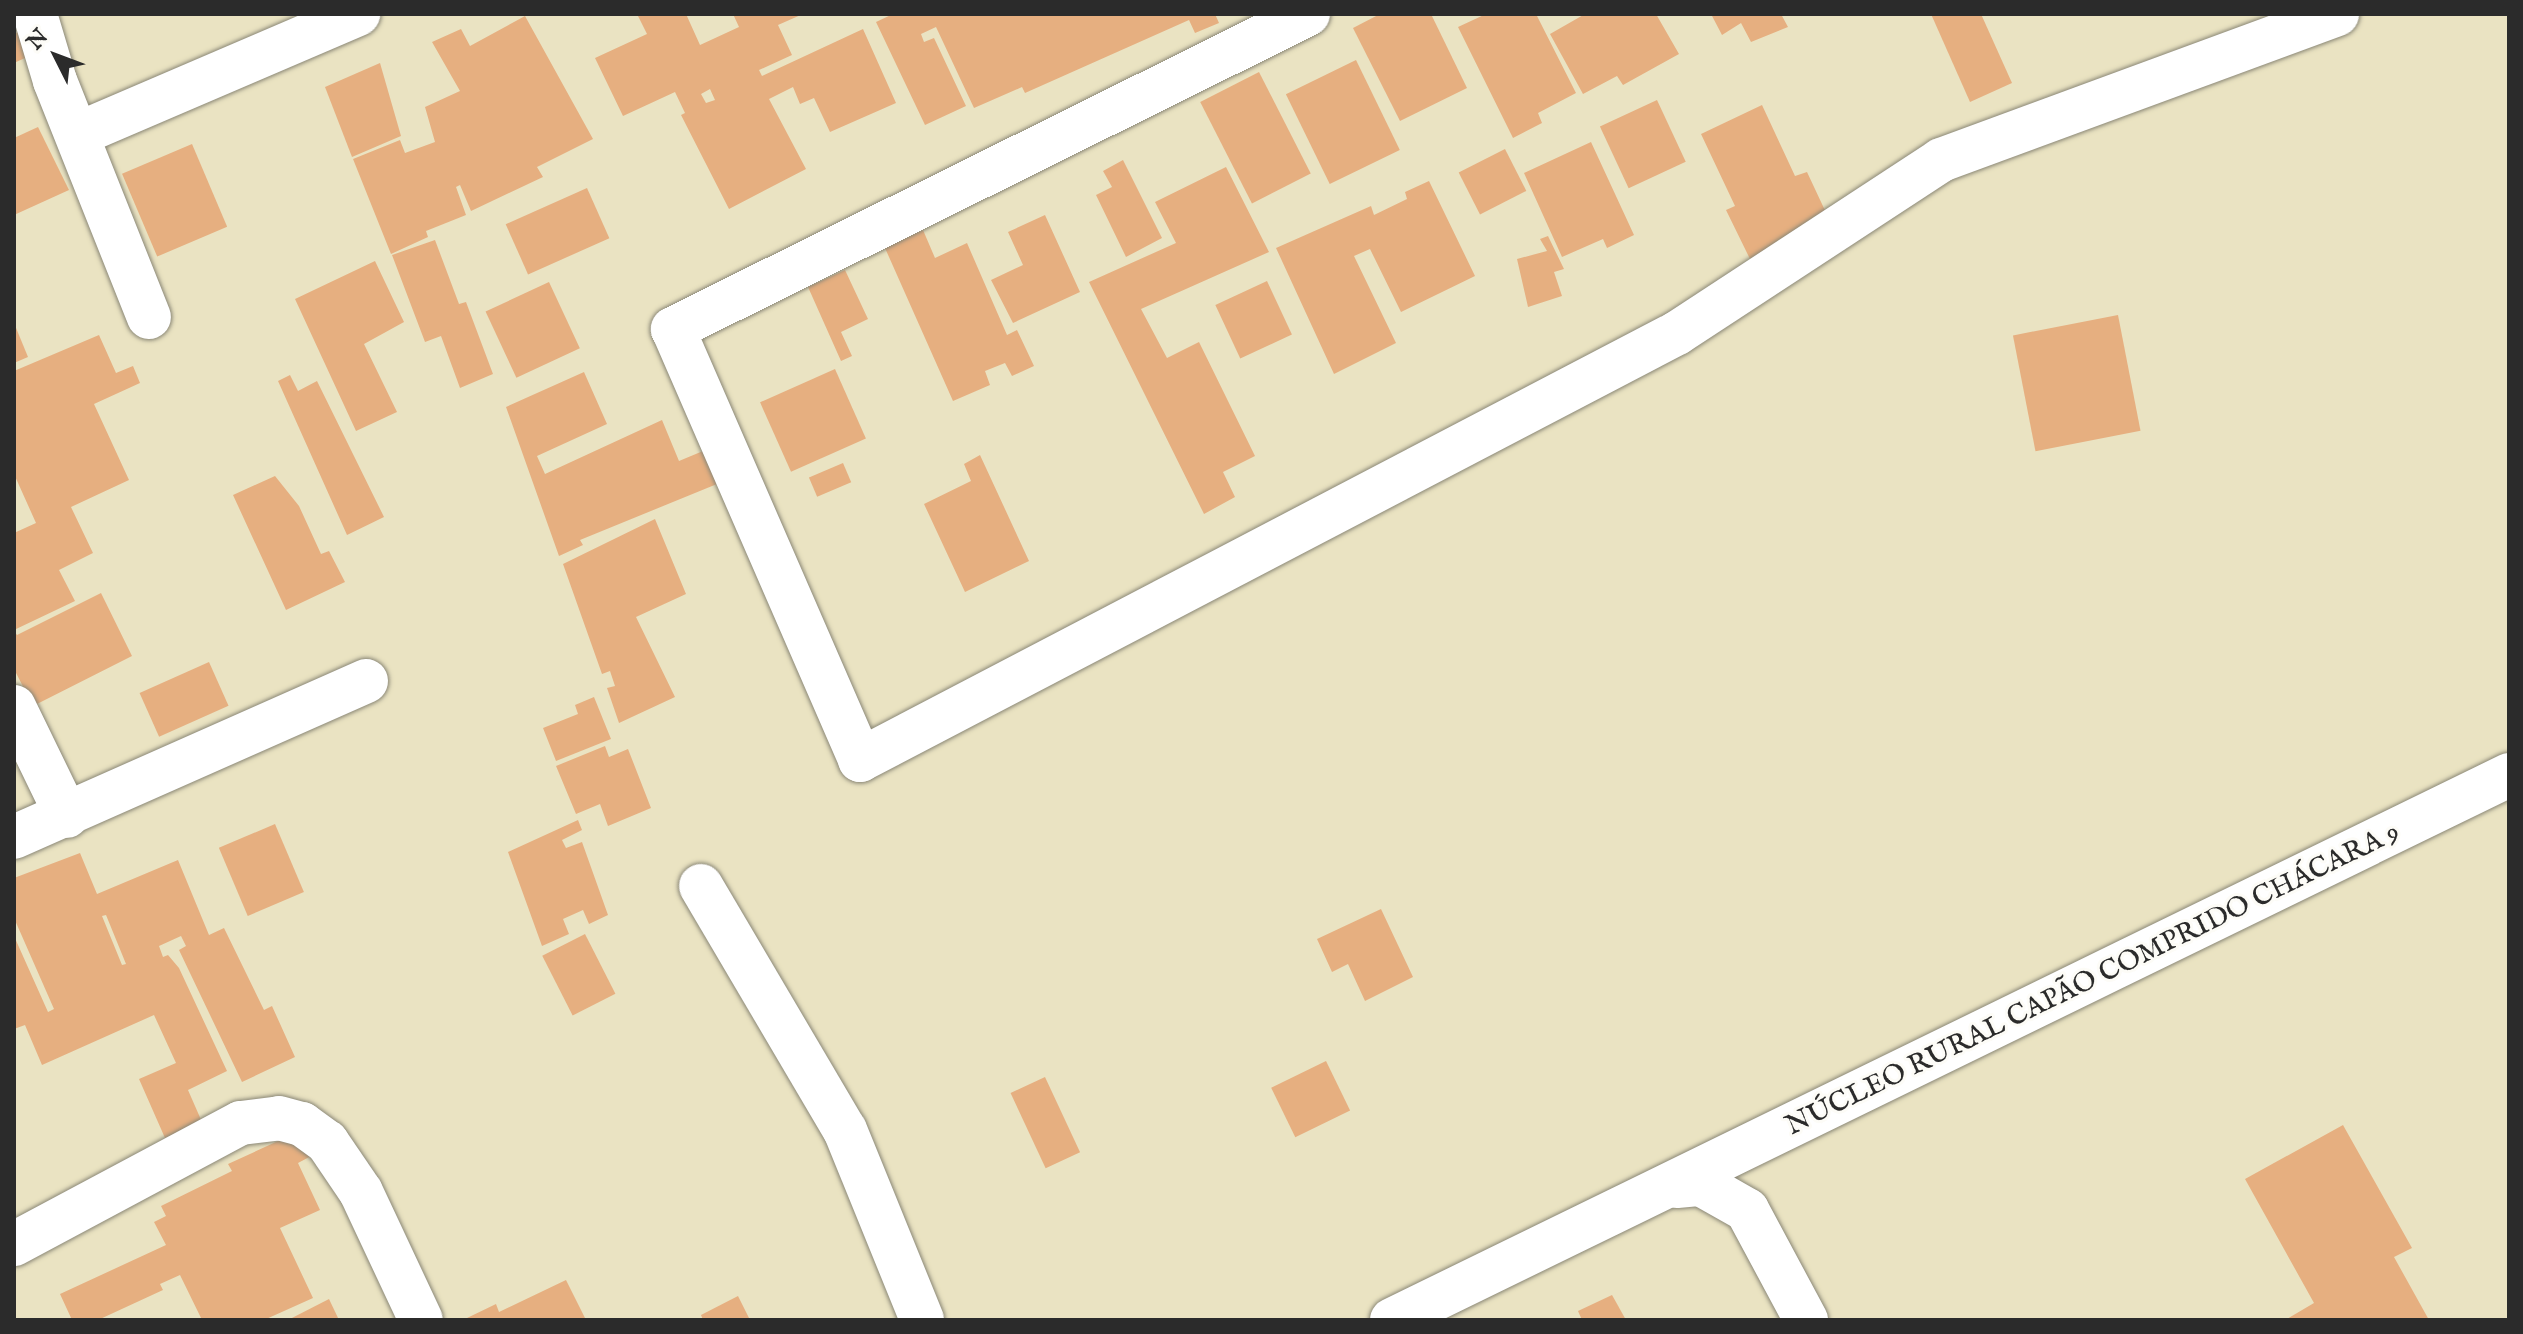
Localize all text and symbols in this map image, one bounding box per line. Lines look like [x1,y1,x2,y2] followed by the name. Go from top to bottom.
[16,16,96,96] north arrow
[21,24,55,56] text: N
[1781,816,2405,1144] street label: NÚCLEO RURAL CAPÃO COMPRIDO CHÁCARA 9

